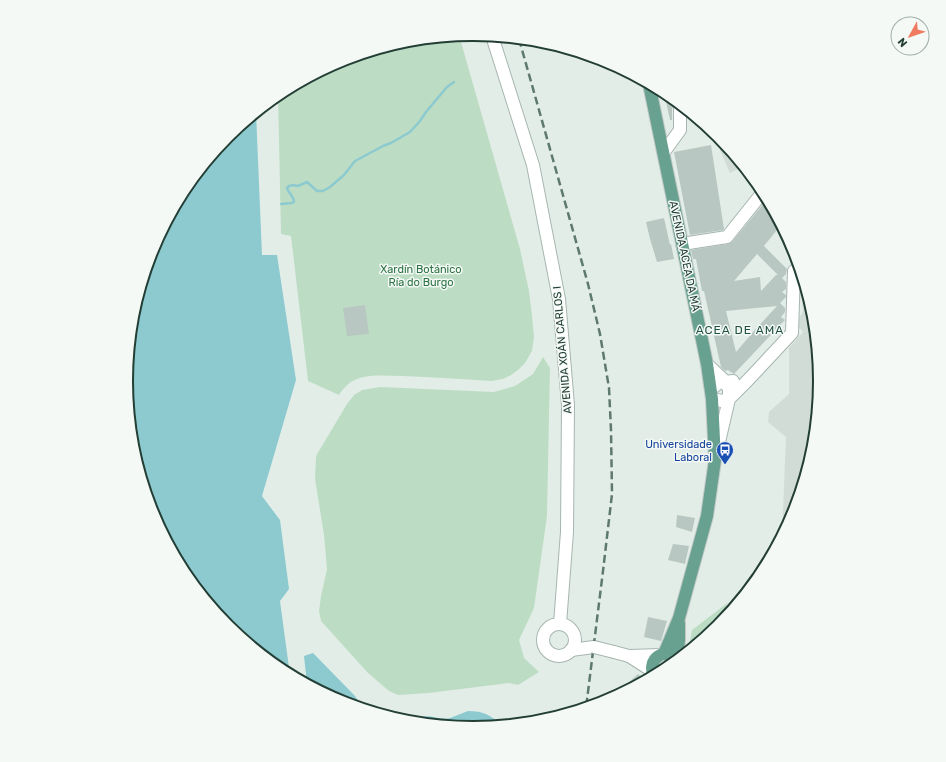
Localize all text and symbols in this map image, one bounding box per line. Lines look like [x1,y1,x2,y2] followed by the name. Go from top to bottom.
[890,16,930,56] north arrow
[895,35,910,49] text: N
[666,200,703,313] street label: AVENIDA ACEA DA MÁ
[380,263,462,289] park label: Xardín Botánico Ría do Burgo
[550,286,575,414] street label: AVENIDA XOÁN CARLOS I
[696,323,784,337] district label: ACEA DE AMA
[645,438,712,464] place label: Universidade Laboral
[715,440,735,465] bus stop icon: Universidade Laboral

